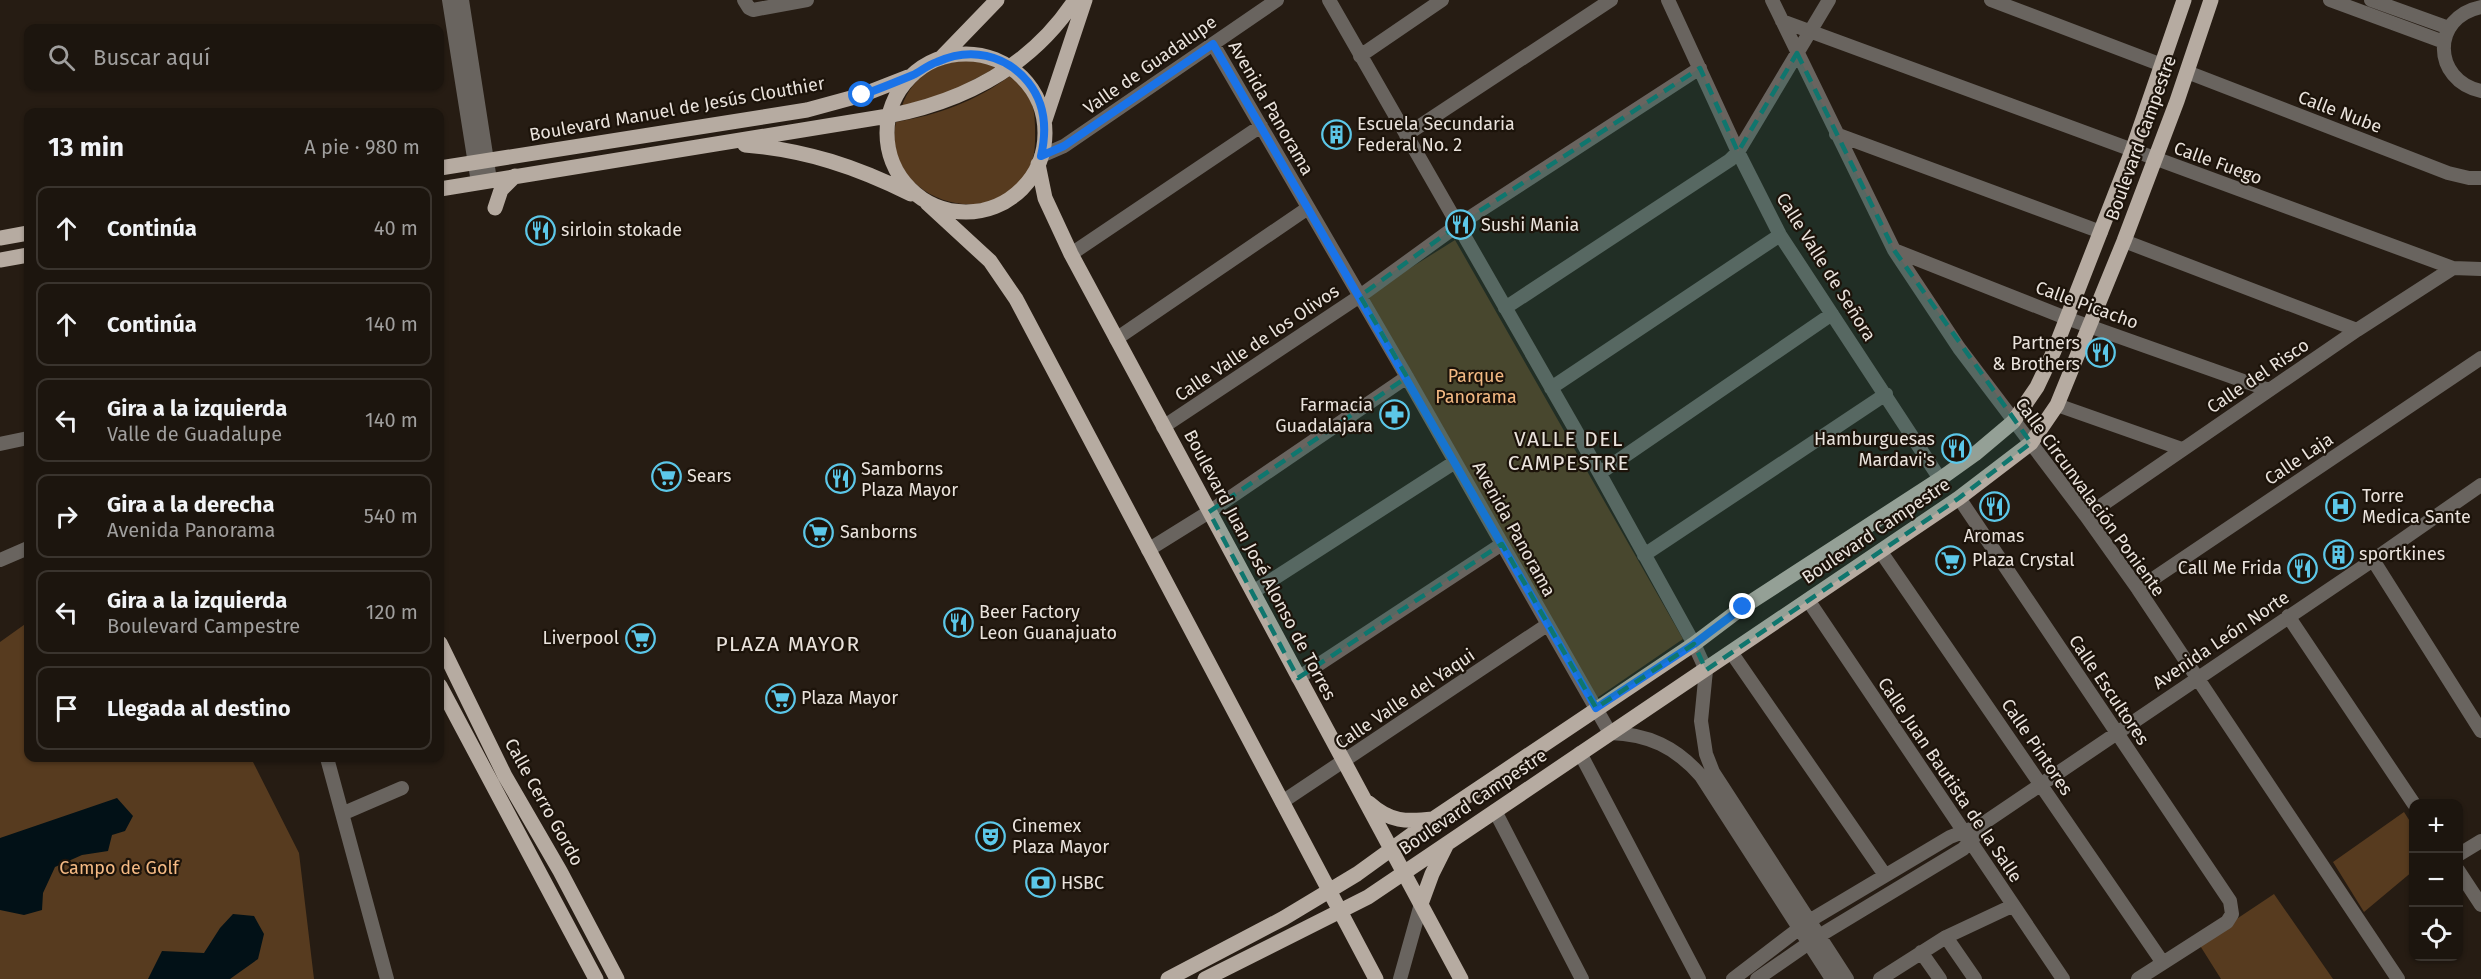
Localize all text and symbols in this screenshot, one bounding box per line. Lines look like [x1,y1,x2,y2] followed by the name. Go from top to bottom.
[1079,11,1221,119] street label: Valle de Guadalupe
[24,24,444,90] search box
[1224,37,1318,179] street label: Avenida Panorama
[45,41,78,74] icon: search
[93,44,210,71] text: Buscar aquí
[2101,53,2181,223] street label: Boulevard Campestre
[528,72,826,146] street label: Boulevard Manuel de Jesús Clouthier
[848,81,874,107] route start
[2295,86,2385,138] street label: Calle Nube
[1357,113,1515,156] place label: Escuela Secundaria Federal No. 2
[1320,118,1352,150] building icon: Escuela Secundaria Federal No. 2
[48,132,124,163] text: 13 min
[304,135,420,159] text: A pie · 980 m
[2171,137,2265,189] street label: Calle Fuego
[1771,189,1881,345] street label: Calle Valle de Señora
[1444,209,1476,241] restaurant icon: Sushi Mania
[50,212,83,245] icon: ahead
[524,214,556,246] restaurant icon: sirloin stokade
[1481,214,1579,236] place label: Sushi Mania
[107,215,197,242] text: Continúa
[374,216,418,240] text: 40 m
[561,219,682,241] place label: sirloin stokade
[2033,276,2141,334] street label: Calle Picacho
[1171,280,1343,406] street label: Calle Valle de los Olivos
[50,308,83,341] icon: ahead
[107,311,197,338] text: Continúa
[365,312,418,336] text: 140 m
[1992,332,2080,375] place label: Partners & Brothers
[2203,334,2313,418] street label: Calle del Risco
[2085,337,2117,369] restaurant icon: Partners & Brothers
[1435,365,1517,408] park label: Parque Panorama
[2010,393,2170,601] street label: Calle Circunvalación Poniente
[1275,394,1373,437] place label: Farmacia Guadalajara
[107,395,287,422] text: Gira a la izquierda
[1378,399,1410,431] pharmacy icon: Farmacia Guadalajara
[50,404,83,437] icon: left
[365,408,418,432] text: 140 m
[107,422,282,446] text: Valle de Guadalupe
[1179,426,1341,704] street label: Boulevard Juan José Alonso de Torres
[1508,426,1630,476] district label: VALLE DEL CAMPESTRE
[1814,428,1935,471] place label: Hamburguesas Mardavi's
[2261,428,2337,490] street label: Calle Laja
[1940,433,1972,465] restaurant icon: Hamburguesas Mardavi's
[1468,457,1560,601] street label: Avenida Panorama
[861,458,958,501] place label: Samborns Plaza Mayor
[650,460,682,492] supermarket icon: Sears
[824,463,856,495] restaurant icon: Samborns Plaza Mayor
[687,465,731,487] place label: Sears
[1798,473,1954,589] street label: Boulevard Campestre
[2362,485,2471,528] place label: Torre Medica Sante
[2325,490,2357,522] hospital icon: Torre Medica Sante
[107,491,275,518] text: Gira a la derecha
[1978,491,2010,523] restaurant icon: Aromas
[50,500,83,533] icon: right
[364,504,418,528] text: 540 m
[803,516,835,548] supermarket icon: Sanborns
[107,518,275,542] text: Avenida Panorama
[840,521,917,543] place label: Sanborns
[1964,525,2024,547] place label: Aromas
[2322,538,2354,570] building icon: sportkines
[2359,543,2445,565] place label: sportkines
[1935,544,1967,576] supermarket icon: Plaza Crystal
[1972,549,2075,571] place label: Plaza Crystal
[2287,552,2319,584] restaurant icon: Call Me Frida
[2178,557,2282,579] place label: Call Me Frida
[2149,586,2293,694] street label: Avenida León Norte
[107,587,287,614] text: Gira a la izquierda
[1729,593,1755,619] route end
[50,596,83,629] icon: left
[366,600,418,624] text: 120 m
[979,601,1117,644] place label: Beer Factory Leon Guanajuato
[942,606,974,638] restaurant icon: Beer Factory Leon Guanajuato
[107,614,300,638] text: Boulevard Campestre
[624,622,656,654] supermarket icon: Liverpool
[542,627,619,649] place label: Liverpool
[715,631,861,657] district label: PLAZA MAYOR
[2064,631,2154,749] street label: Calle Escultores
[1331,644,1479,754] street label: Calle Valle del Yaqui
[1873,673,2027,887] street label: Calle Juan Bautista de la Salle
[764,682,796,714] supermarket icon: Plaza Mayor
[801,687,898,709] place label: Plaza Mayor
[50,692,83,725] icon: arrive
[1997,694,2077,800] street label: Calle Pintores
[107,695,291,722] text: Llegada al destino
[500,734,588,870] street label: Calle Cerro Gordo
[1395,744,1551,860] street label: Boulevard Campestre
[2409,799,2463,961] map controls
[2409,799,2463,853] button: +
[1012,815,1109,858] place label: Cinemex Plaza Mayor
[975,820,1007,852] theatre icon: Cinemex Plaza Mayor
[2409,853,2463,907] button: −
[59,857,181,879] park label: Campo de Golf
[1024,867,1056,899] bank icon: HSBC
[1061,872,1104,894] place label: HSBC
[2409,907,2463,961] button: locate

